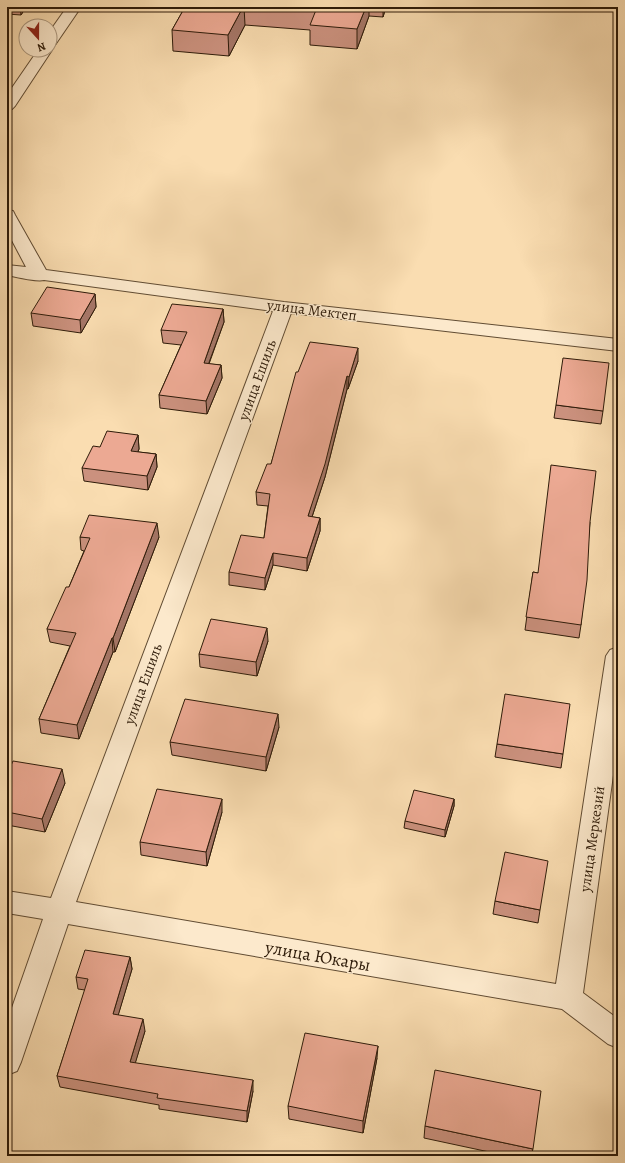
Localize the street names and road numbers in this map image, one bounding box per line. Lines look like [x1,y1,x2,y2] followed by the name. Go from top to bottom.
[265,294,358,325] street label: улица Мектеп
[233,336,281,424] street label: улица Ешиль
[119,640,167,728] street label: улица Ешиль
[575,785,609,894] street label: улица Меркезий
[263,935,372,977] street label: улица Юкары

